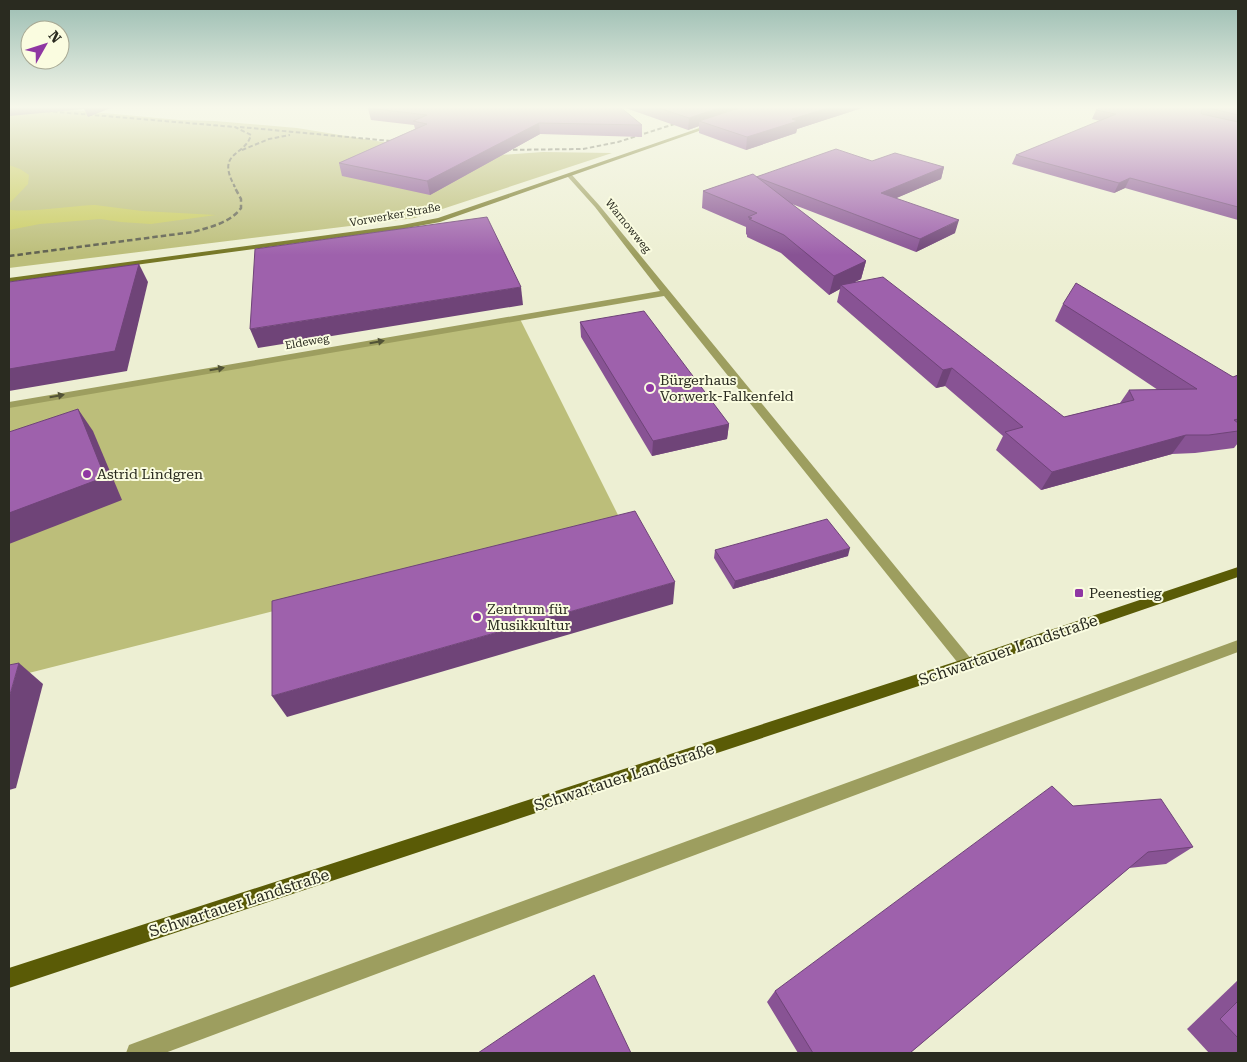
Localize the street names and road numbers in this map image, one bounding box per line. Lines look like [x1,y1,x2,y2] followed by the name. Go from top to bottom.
[602,197,654,256] street label: Warnowweg
[348,201,442,229] street label: Vorwerker Straße
[284,332,331,352] street label: Eldeweg
[916,610,1100,690] street label: Schwartauer Landstraße
[531,739,717,815] street label: Schwartauer Landstraße
[146,865,332,941] street label: Schwartauer Landstraße

